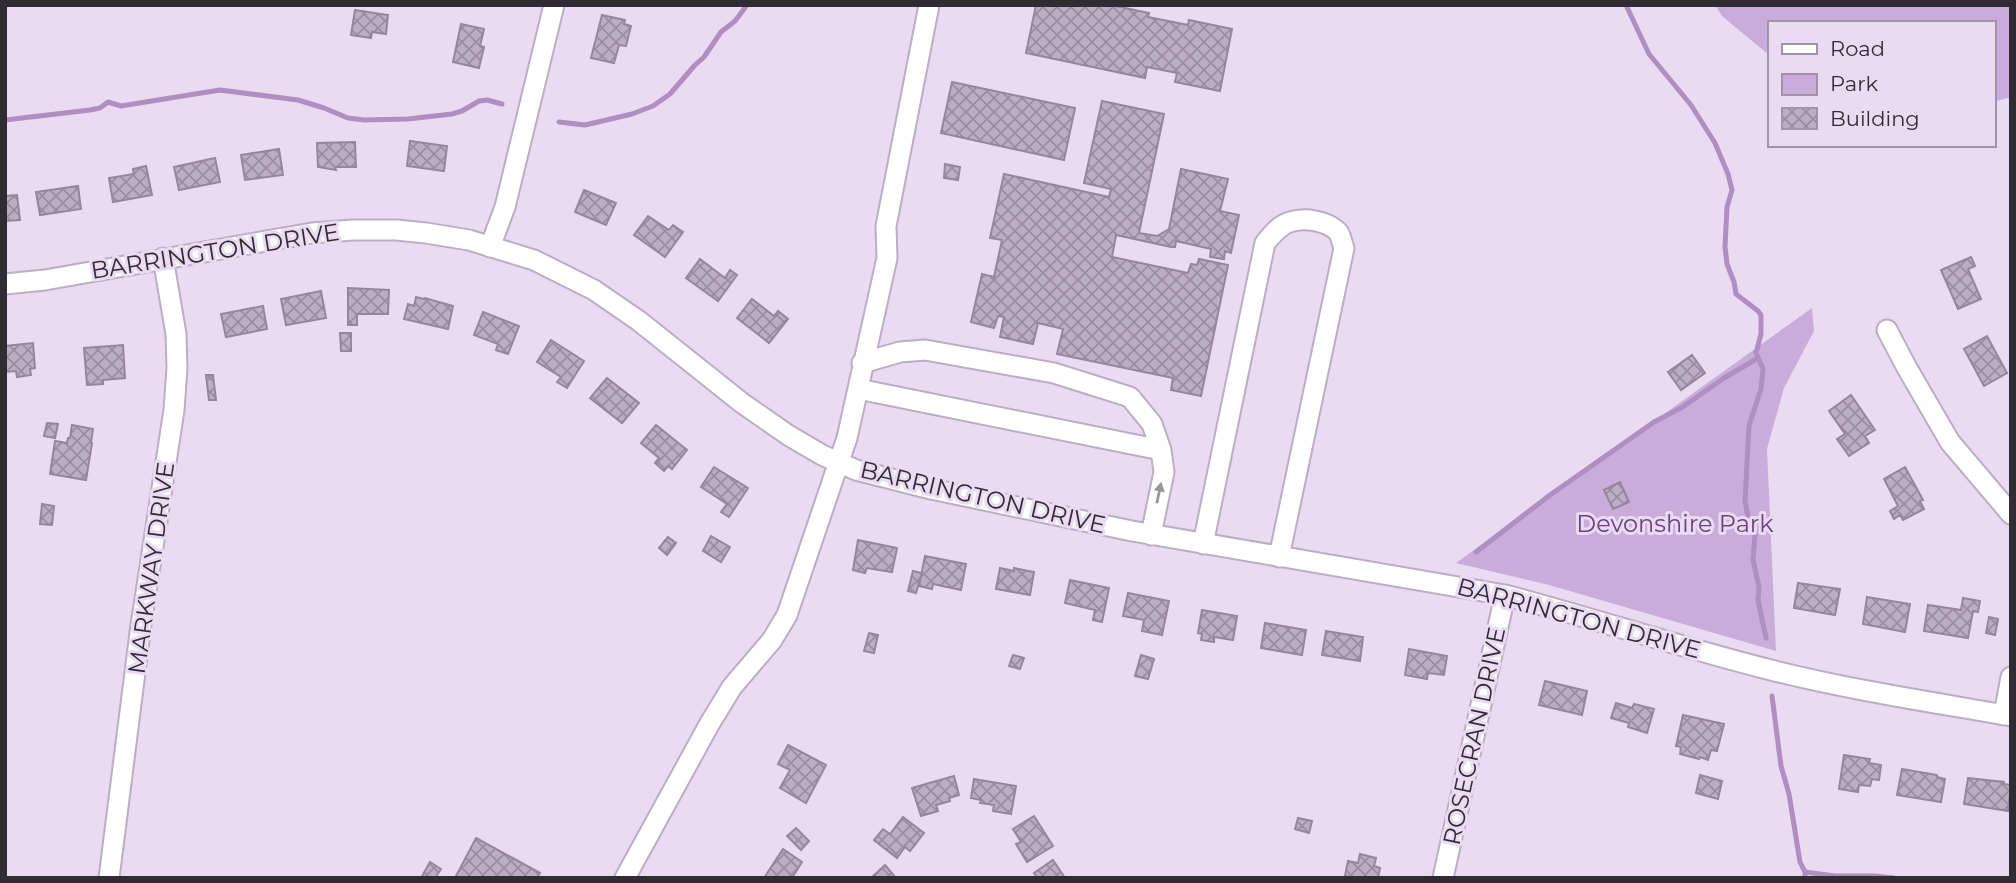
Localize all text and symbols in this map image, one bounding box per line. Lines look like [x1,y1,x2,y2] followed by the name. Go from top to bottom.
[1768,21,1995,147] legend
[1830,36,1885,61] text: Road
[1830,71,1878,96] text: Park
[1830,106,1920,131] text: Building
[89,217,341,285] street label: BARRINGTON DRIVE
[857,455,1109,539] street label: BARRINGTON DRIVE
[122,460,180,676] street label: MARKWAY DRIVE
[1154,482,1165,504] one-way arrow
[1576,509,1774,538] park label: Devonshire Park
[1454,571,1704,665] street label: BARRINGTON DRIVE
[1437,624,1511,848] street label: ROSECRAN DRIVE

